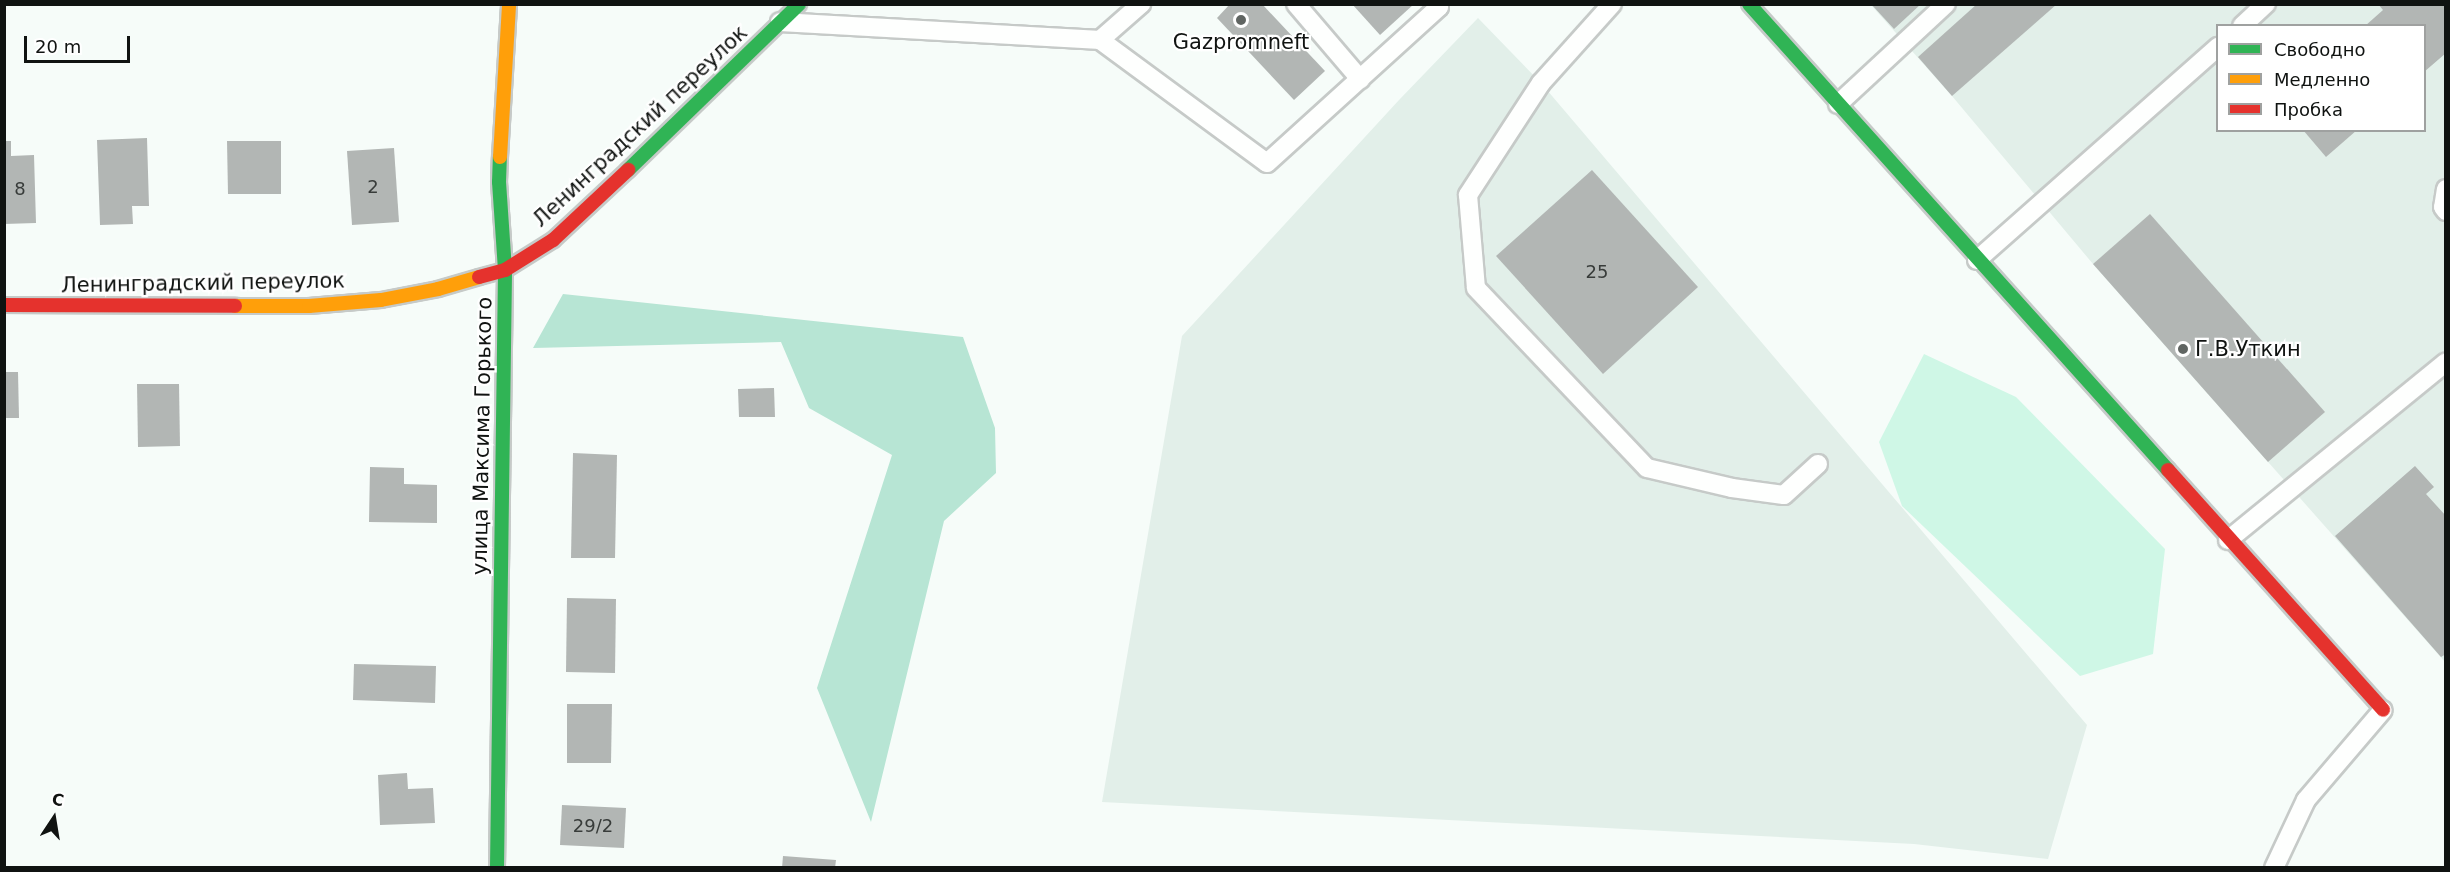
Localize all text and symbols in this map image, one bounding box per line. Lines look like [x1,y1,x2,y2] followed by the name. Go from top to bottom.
[1234,13,1248,27] marker: Gazpromneft
[528,20,752,232] street label: Ленинградский переулок
[27,24,134,62] scale bar
[2216,24,2426,132] legend
[1173,29,1309,55] place label: Gazpromneft
[35,36,81,57] text: 20 m
[2274,39,2366,60] text: Свободно
[2274,69,2370,90] text: Медленно
[2274,99,2343,120] text: Пробка
[367,176,379,198] house number: 2
[14,178,26,200] house number: 8
[1586,261,1608,283] house number: 25
[61,268,345,298] street label: Ленинградский переулок
[467,297,497,575] street label: улица Максима Горького
[2195,336,2301,362] place label: Г.В.Уткин
[2176,342,2190,356] marker: Г.В.Уткин
[24,788,84,848] north arrow
[50,789,66,810] text: С
[573,815,613,837] house number: 29/2

